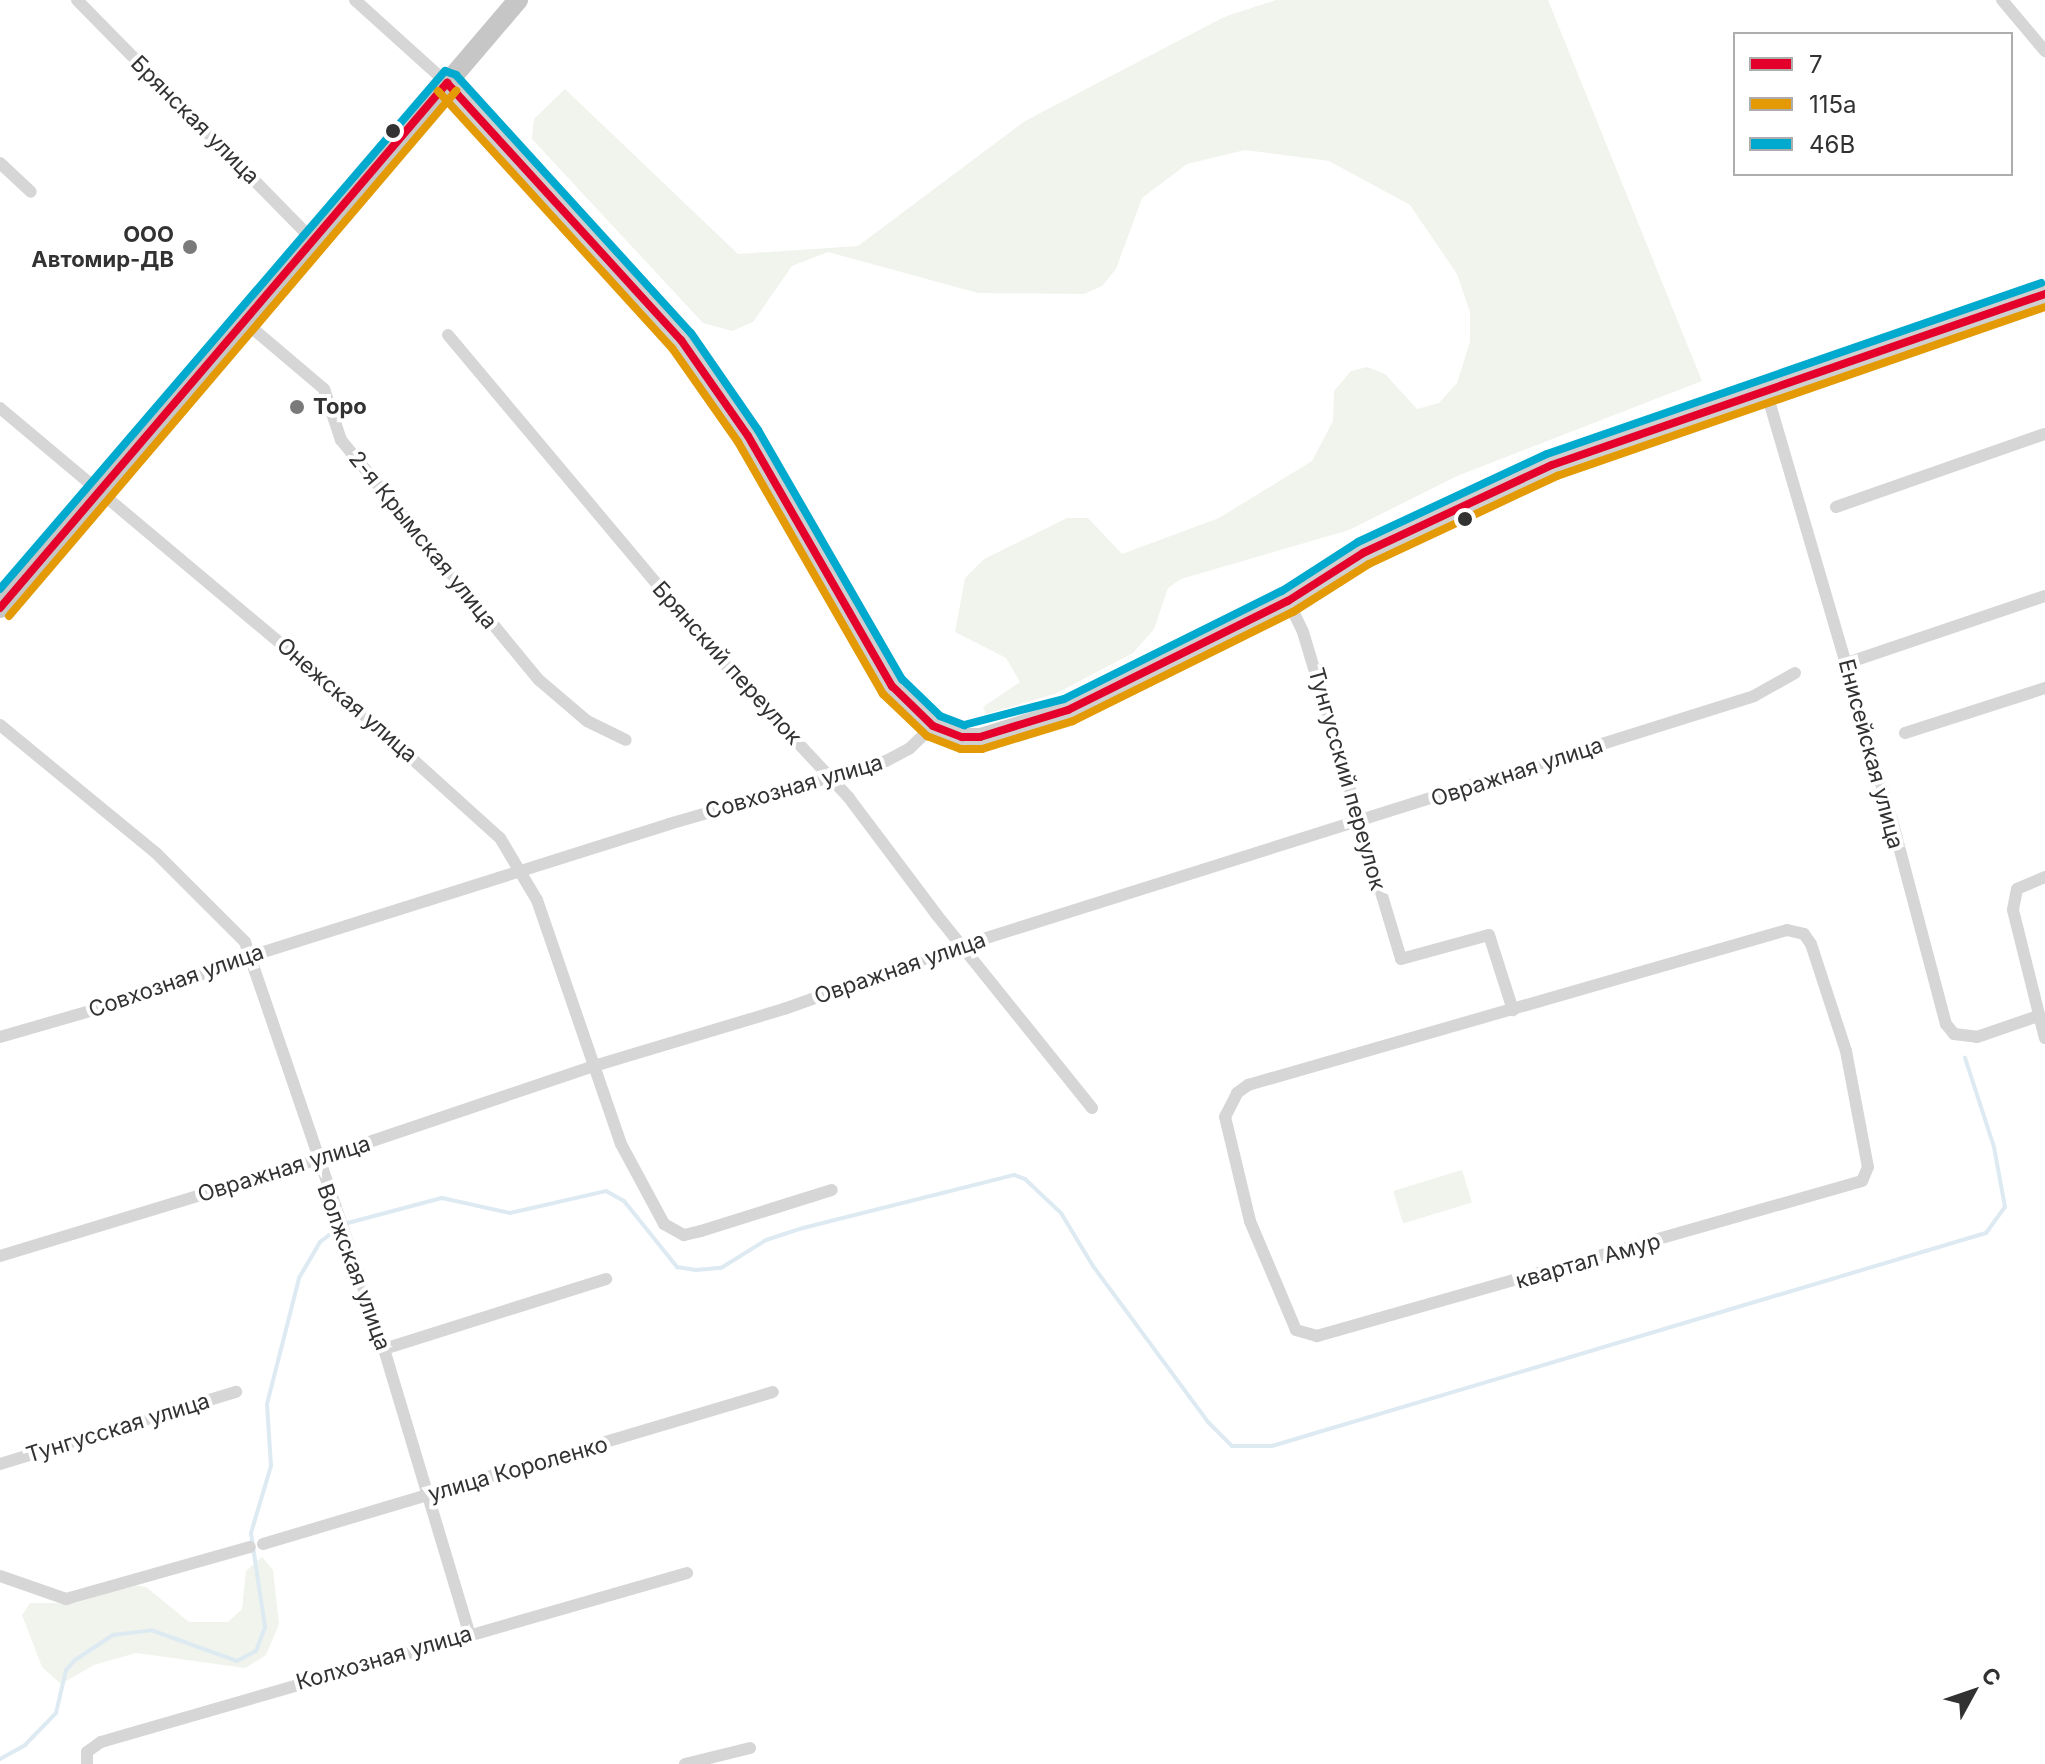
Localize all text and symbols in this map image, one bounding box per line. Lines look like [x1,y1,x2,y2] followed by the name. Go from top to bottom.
[1733,32,2013,176] legend
[125,50,265,190] street label: Брянская улица
[1809,50,1823,79] text: 7
[1809,90,1857,119] text: 115а
[385,123,401,139] unlabelled marker
[1809,130,1855,159] text: 46В
[31,221,174,272] place label: ООО Автомир-ДВ
[181,238,199,256] marker: ООО Автомир-ДВ
[313,394,367,420] place label: Торо
[288,398,306,416] marker: Торо
[343,446,503,634] street label: 2-я Крымская улица
[1457,511,1473,527] unlabelled marker
[647,576,807,750] street label: Брянский переулок
[271,632,423,768] street label: Онежская улица
[1833,656,1909,852] street label: Енисейская улица
[1303,665,1391,893] street label: Тунгусский переулок
[1428,732,1606,812] street label: Овражная улица
[702,749,886,825] street label: Совхозная улица
[811,926,989,1010] street label: Овражная улица
[85,939,267,1023] street label: Совхозная улица
[194,1130,374,1208] street label: Овражная улица
[312,1180,396,1354] street label: Волжская улица
[1512,1228,1664,1294] street label: квартал Амур
[23,1388,213,1468] street label: Тунгусская улица
[425,1431,611,1507] street label: улица Короленко
[293,1620,475,1696] street label: Колхозная улица
[1933,1652,2013,1732] north arrow
[1976,1662,2007,1691] text: С

